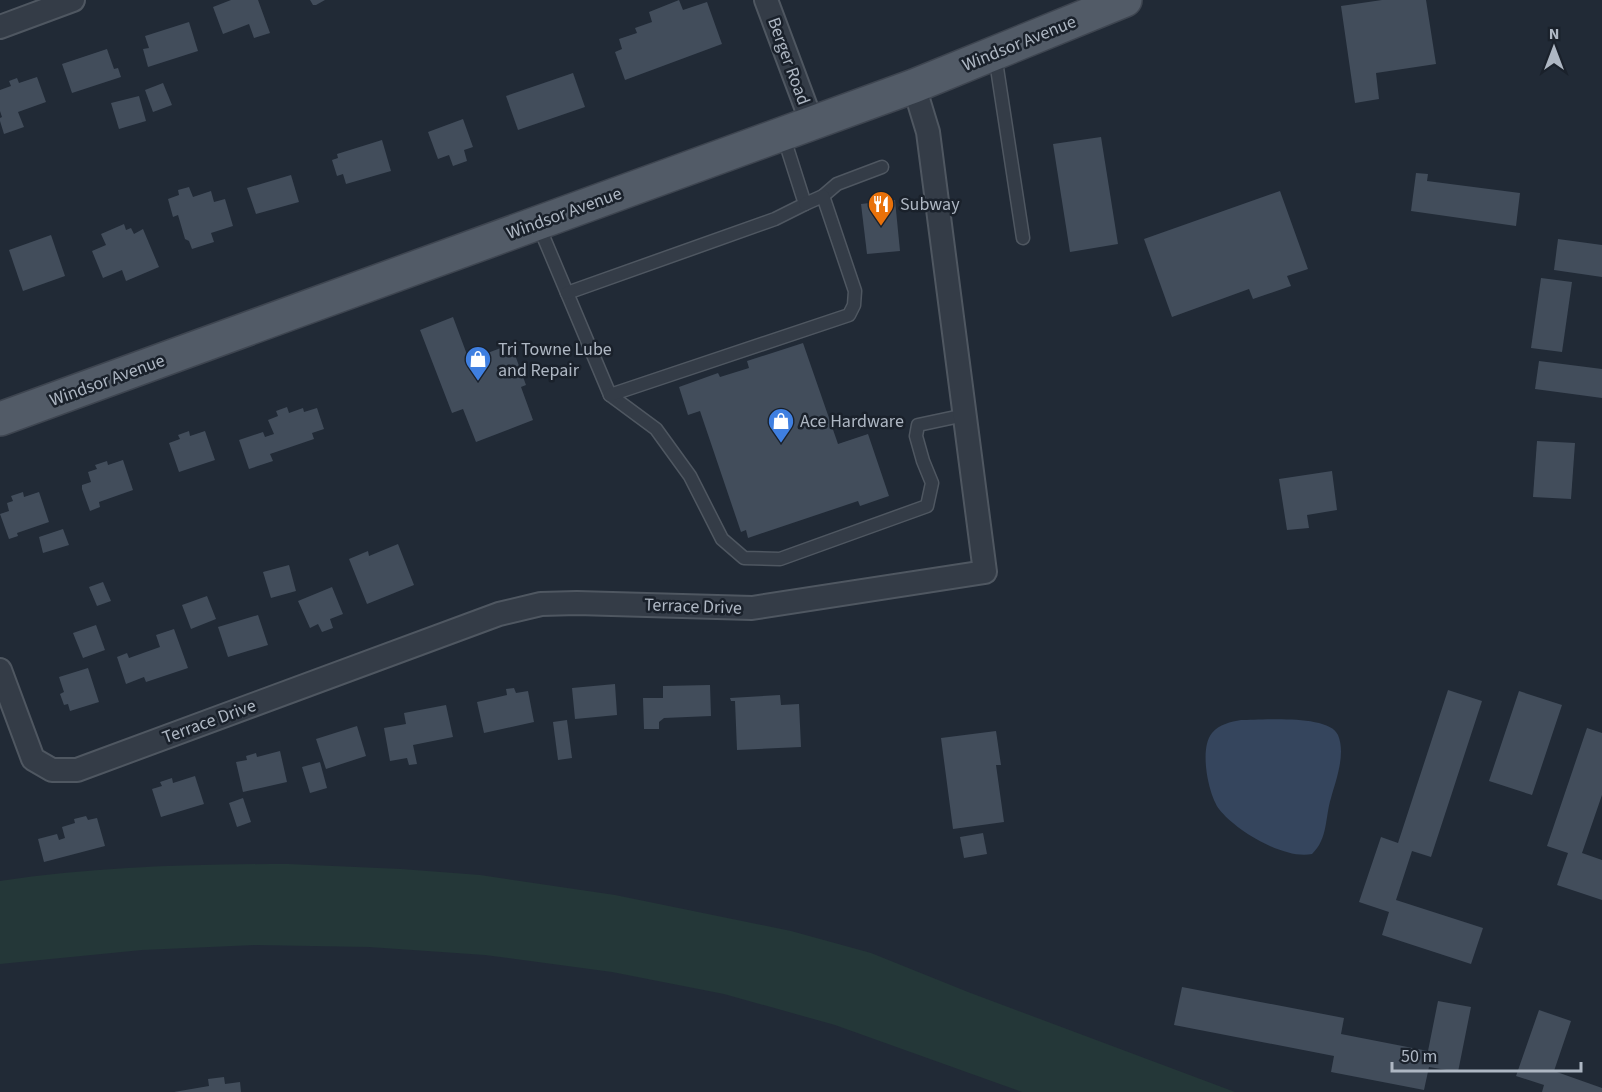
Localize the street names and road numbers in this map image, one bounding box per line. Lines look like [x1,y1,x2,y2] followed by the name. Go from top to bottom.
[958,9,1080,78] street label: Windsor Avenue
[761,14,816,109] street label: Berger Road
[503,181,625,246] street label: Windsor Avenue
[46,348,168,413] street label: Windsor Avenue
[644,592,742,621] street label: Terrace Drive
[159,693,260,750] street label: Terrace Drive

